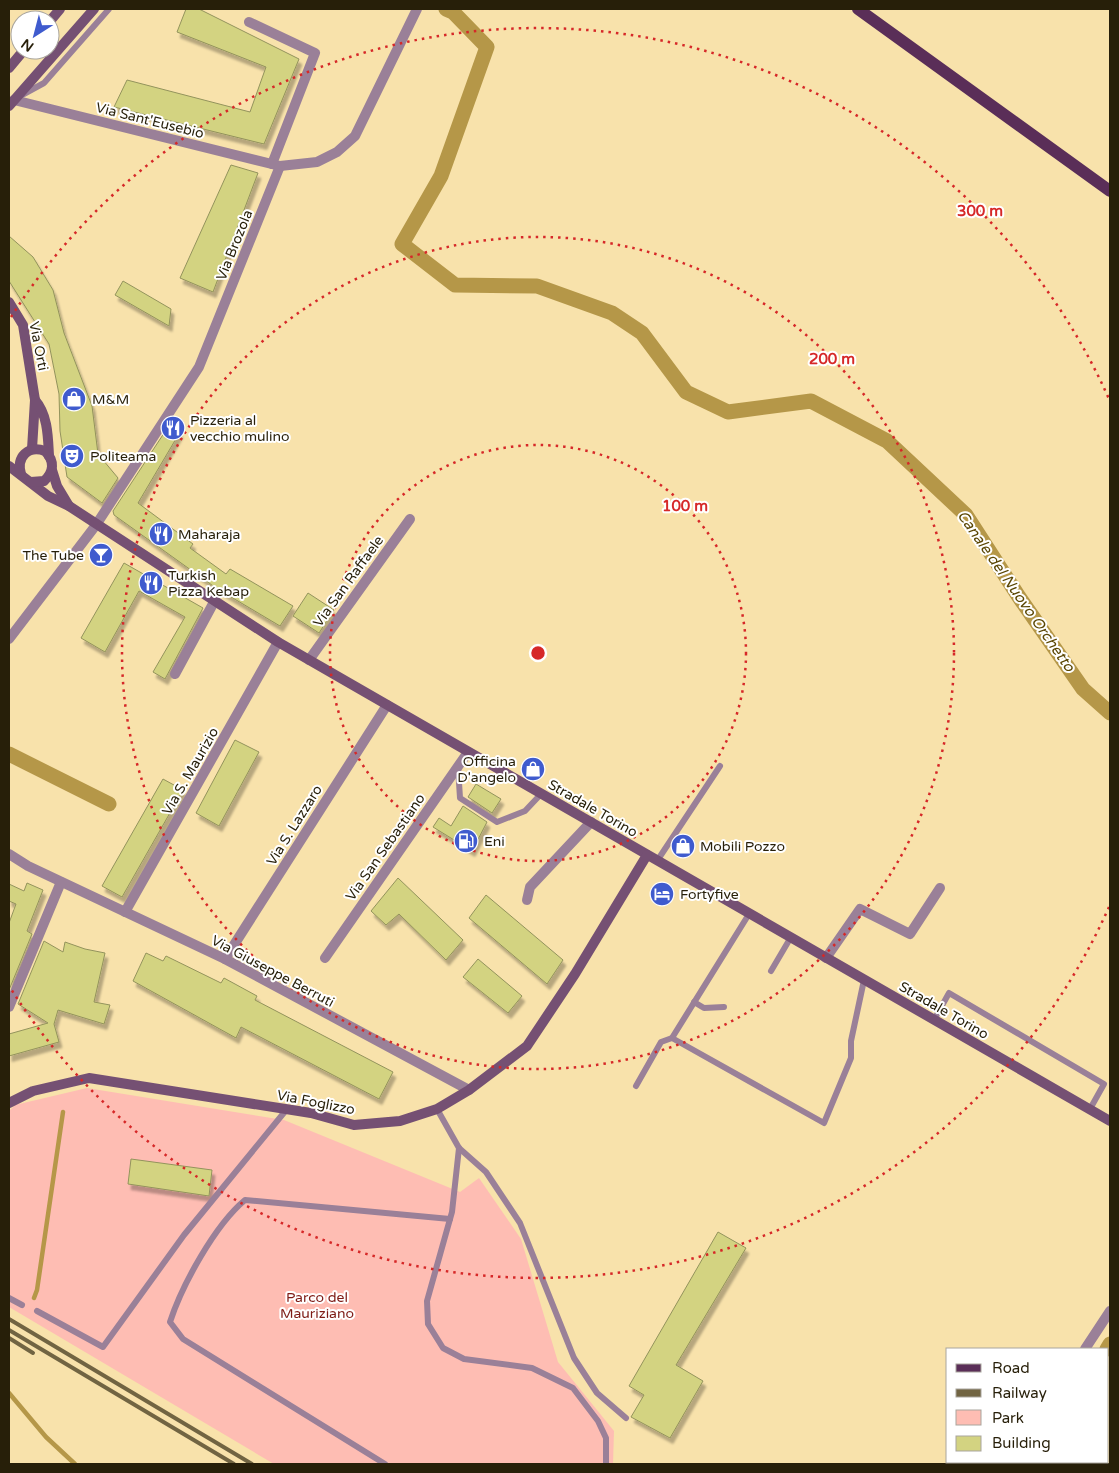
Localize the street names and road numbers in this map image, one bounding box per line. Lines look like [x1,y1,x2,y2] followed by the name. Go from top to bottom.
[94,99,206,142] street label: Via Sant'Eusebio
[213,207,256,283] street label: Via Brozola
[25,320,52,372] street label: Via Orti
[310,532,387,630] street label: Via San Raffaele
[159,724,222,818] street label: Via S. Maurizio
[545,776,641,841] street label: Stradale Torino
[263,782,326,869] street label: Via S. Lazzaro
[342,790,429,904] street label: Via San Sebastiano
[208,932,337,1011] street label: Via Giuseppe Berruti
[896,978,992,1043] street label: Stradale Torino
[275,1087,356,1118] street label: Via Foglizzo

